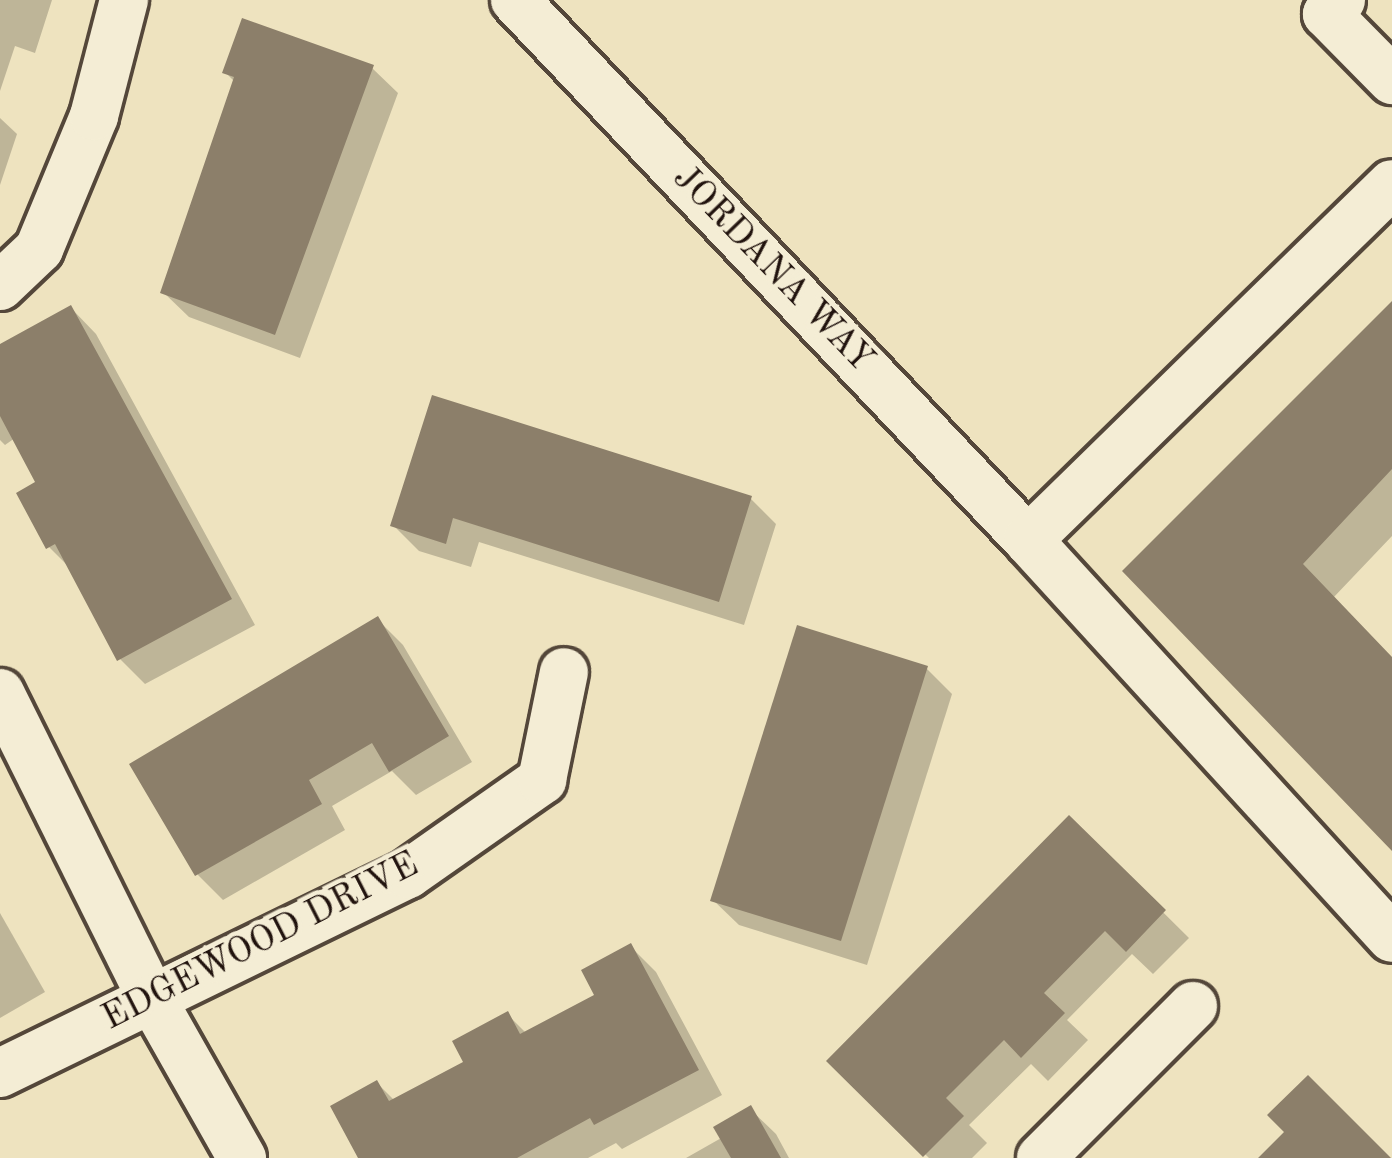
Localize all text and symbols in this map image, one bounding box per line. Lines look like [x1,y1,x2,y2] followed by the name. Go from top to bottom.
[663,158,881,382] street label: JORDANA WAY
[96,845,426,1041] street label: EDGEWOOD DRIVE

